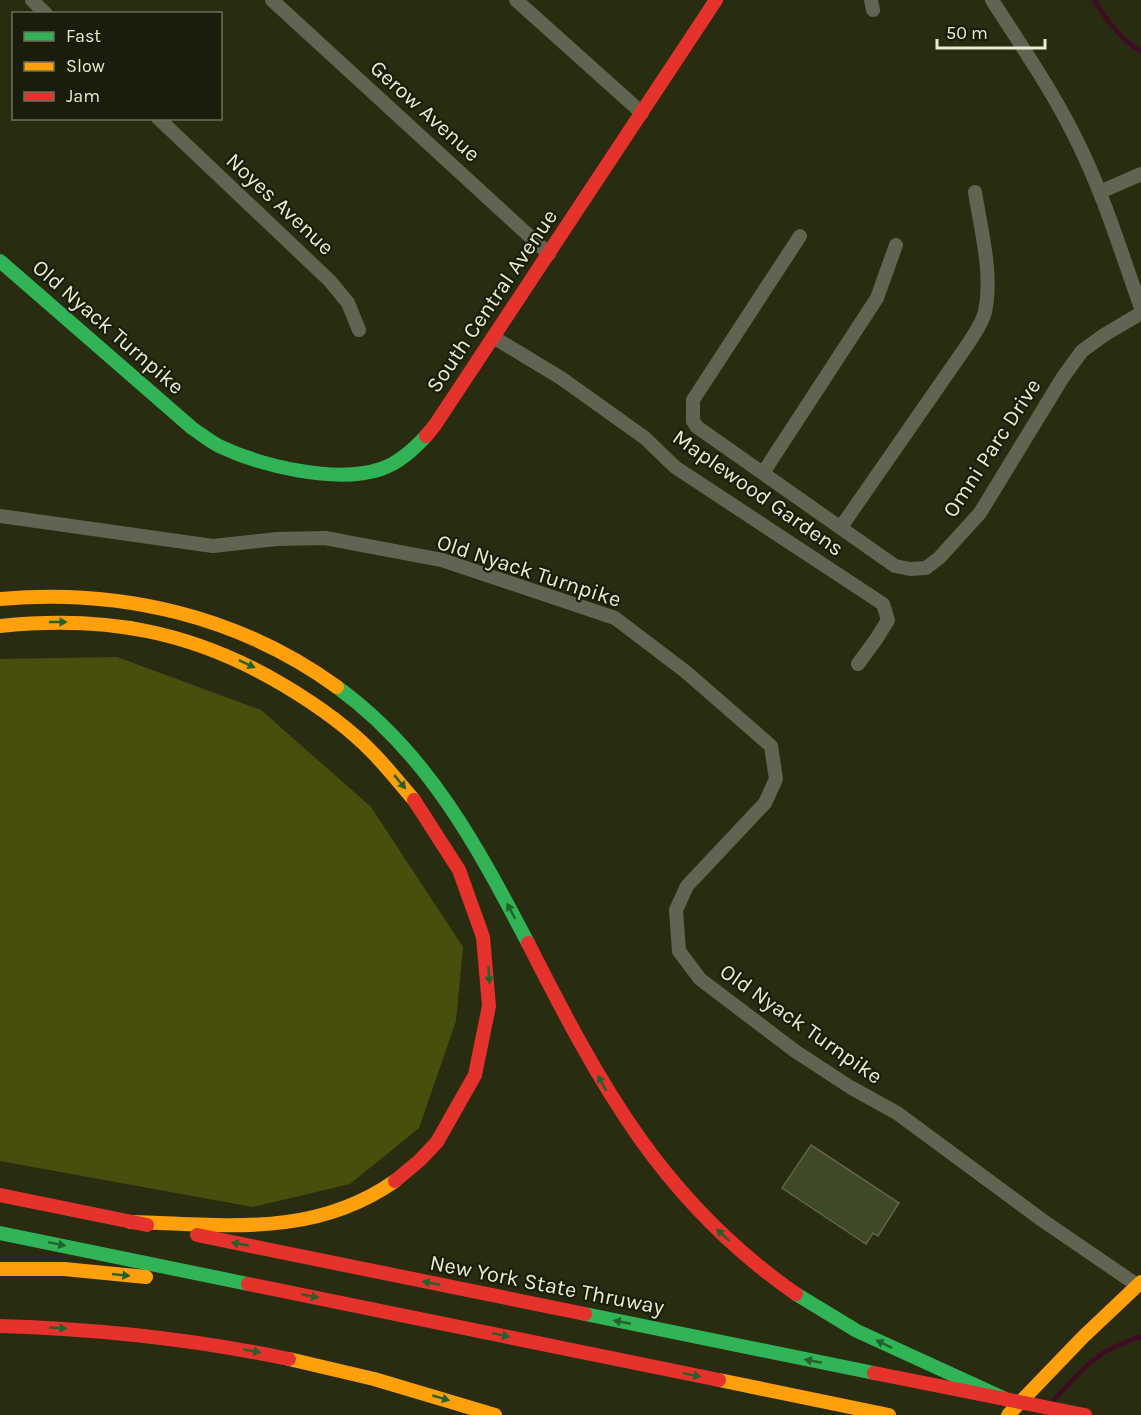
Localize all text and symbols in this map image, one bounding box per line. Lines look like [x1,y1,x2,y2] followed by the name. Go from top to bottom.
[12,12,222,120] legend
[937,12,1045,50] scale bar
[946,22,988,44] text: 50 m
[66,25,101,47] text: Fast
[66,55,105,77] text: Slow
[365,55,485,167] street label: Gerow Avenue
[66,85,100,107] text: Jam
[221,148,339,260] street label: Noyes Avenue
[421,204,563,398] street label: South Central Avenue
[27,254,189,400] street label: Old Nyack Turnpike
[938,374,1046,522] street label: Omni Parc Drive
[668,424,848,562] street label: Maplewood Gardens
[434,529,624,613] street label: Old Nyack Turnpike
[49,617,68,627] one-way arrow
[239,659,257,669] one-way arrow
[394,774,407,790] one-way arrow
[506,902,516,919] one-way arrow
[715,958,887,1090] street label: Old Nyack Turnpike
[484,966,494,985] one-way arrow
[597,1075,608,1091] one-way arrow
[716,1229,731,1242] one-way arrow
[230,1239,249,1248] one-way arrow
[48,1240,67,1249] one-way arrow
[428,1250,666,1320] street label: New York State Thruway
[112,1270,131,1280] one-way arrow
[421,1278,440,1287] one-way arrow
[301,1292,320,1301] one-way arrow
[613,1317,632,1326] one-way arrow
[49,1323,68,1332] one-way arrow
[492,1331,511,1340] one-way arrow
[875,1339,892,1348] one-way arrow
[243,1347,262,1356] one-way arrow
[804,1355,823,1365] one-way arrow
[683,1370,701,1380] one-way arrow
[432,1393,450,1403] one-way arrow

